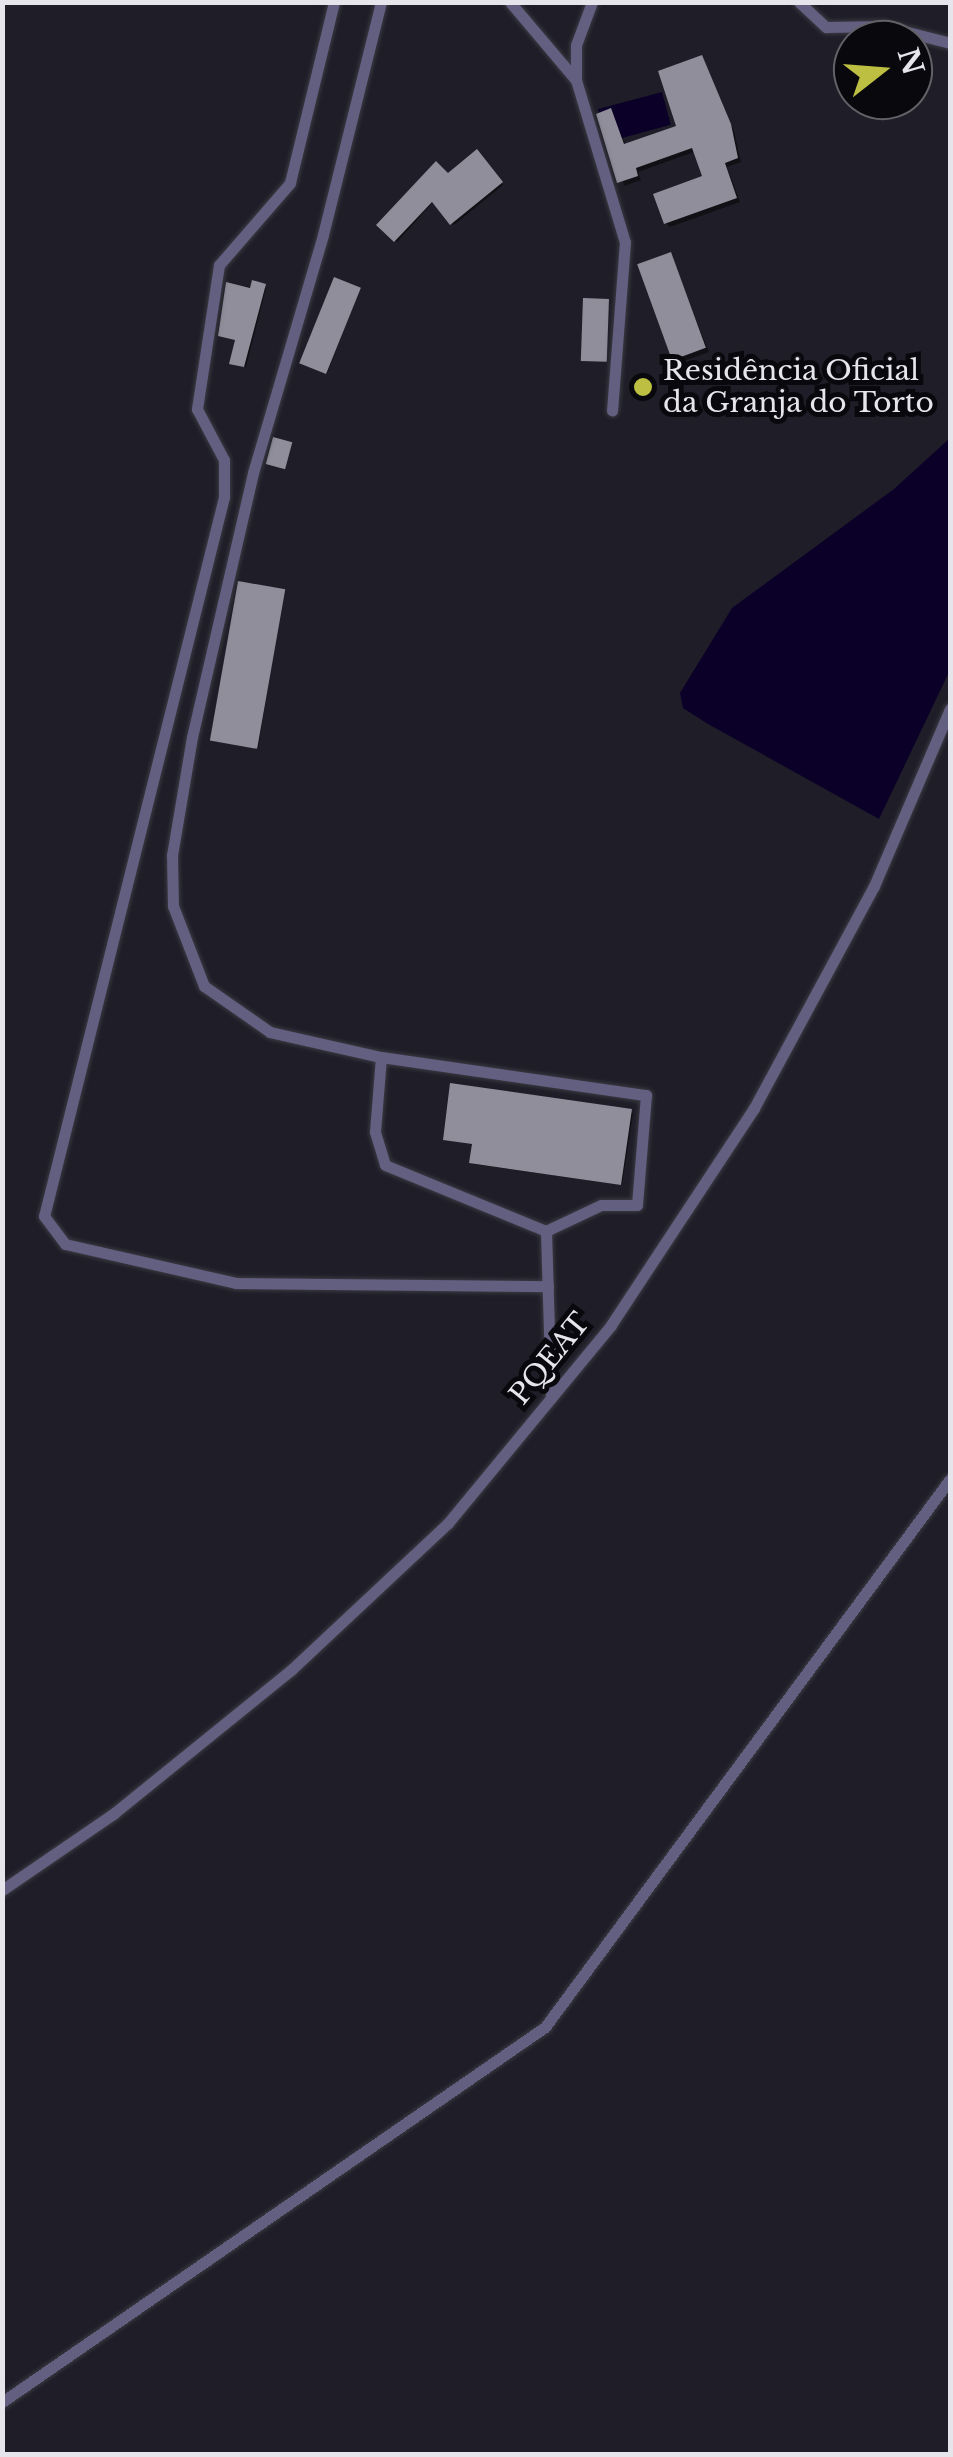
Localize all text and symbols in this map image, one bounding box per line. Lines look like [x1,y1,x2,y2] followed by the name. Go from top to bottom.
[833,20,933,120] north arrow
[890,44,931,79] text: N
[663,354,935,420] place label: Residência Oficial da Granja do Torto
[632,376,654,398] marker: Residência Oficial da Granja do Torto
[503,1307,597,1411] street label: PQEAT

